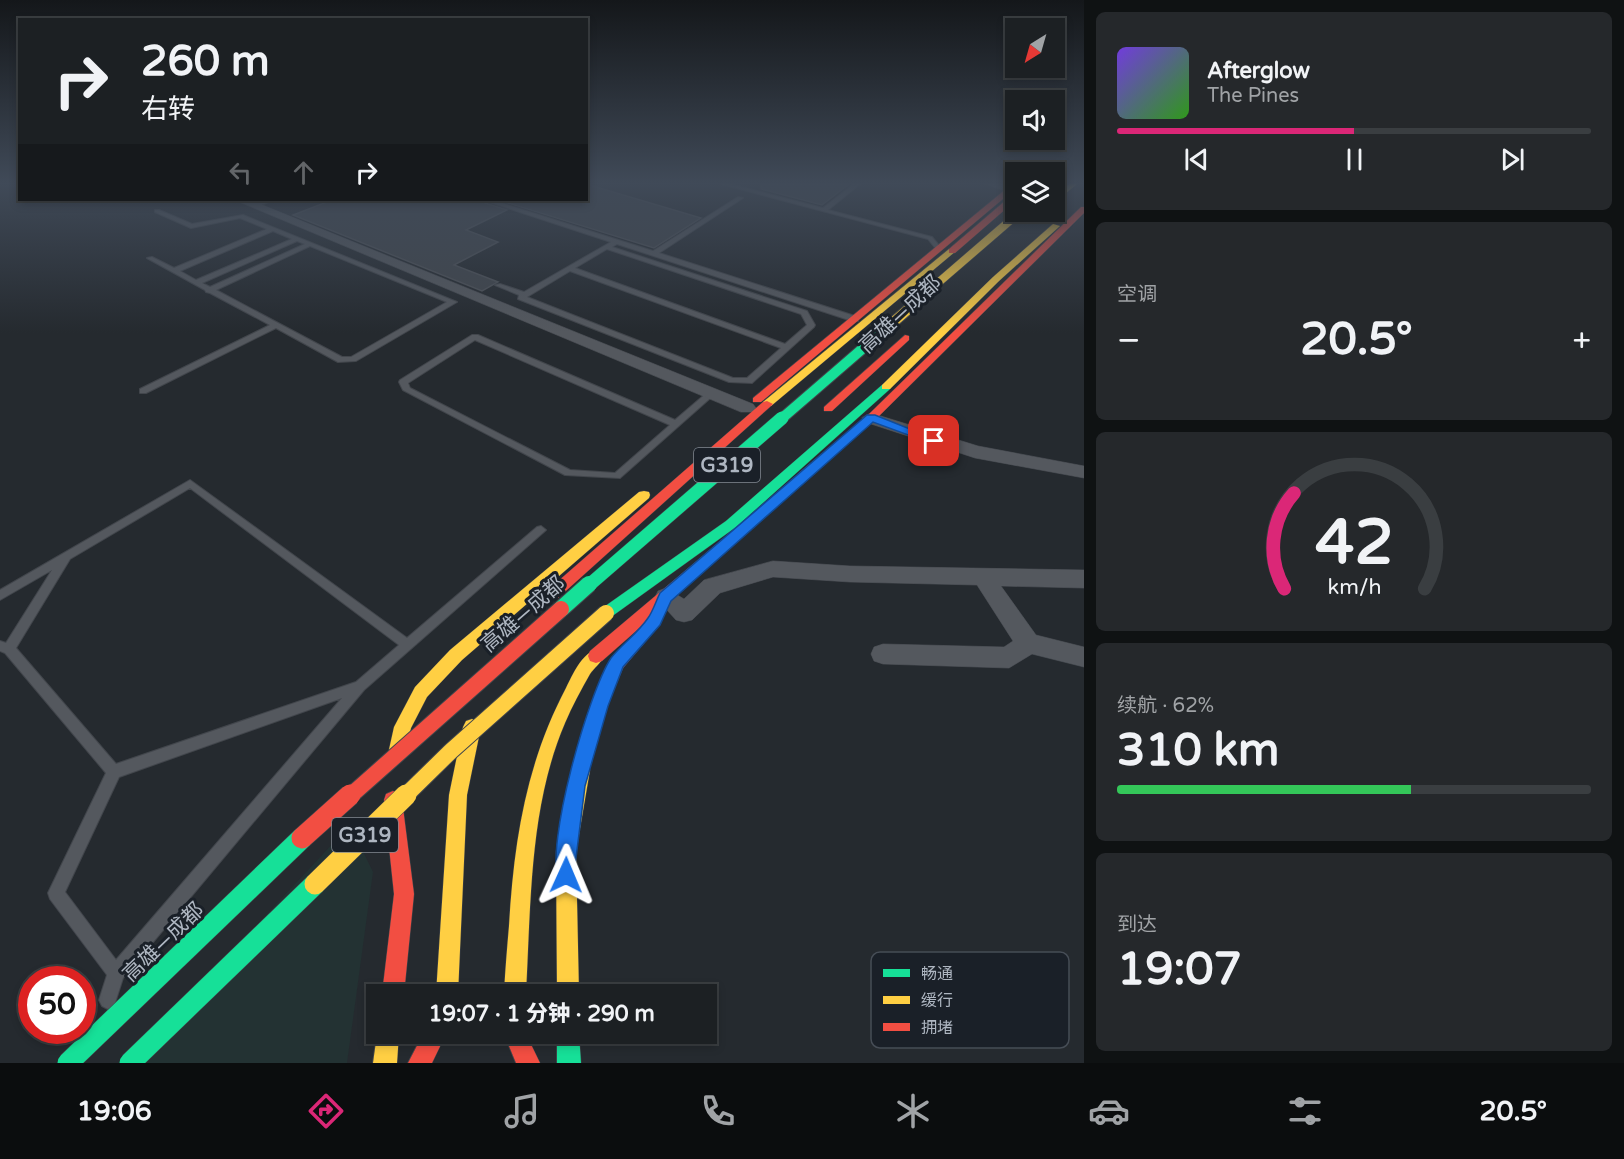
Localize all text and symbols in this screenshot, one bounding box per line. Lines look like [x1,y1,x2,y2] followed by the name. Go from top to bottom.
[1005,18,1065,78] north arrow
[1005,18,1065,222] map controls
[141,36,270,87] text: 260 m
[42,42,120,120] icon: right
[1207,58,1310,84] text: Afterglow
[1207,84,1299,108] text: The Pines
[1005,90,1065,150] button: sound
[141,93,195,126] text: 右转
[1180,143,1213,176] icon: previous
[1338,143,1371,176] icon: pause
[1496,143,1529,176] icon: next
[224,156,257,189] icon: left
[287,156,320,189] icon: ahead
[350,156,383,189] icon: right
[1005,162,1065,222] button: layers
[854,270,946,359] street label: 高雄—成都
[1117,283,1157,307] text: 空调
[1300,313,1413,367] text: 20.5°
[1117,321,1141,360] text: −
[1572,321,1591,360] text: +
[908,415,959,466] pin
[917,424,950,457] icon: arrive
[694,448,760,482] road number: G319
[1315,506,1393,581] text: 42
[476,571,570,658] street label: 高雄—成都
[1327,574,1381,600] text: km/h
[1117,694,1214,718] text: 续航 · 62%
[1117,724,1279,778] text: 310 km
[332,818,398,852] road number: G319
[534,843,598,907] position arrow
[118,898,209,987] street label: 高雄—成都
[1117,913,1157,937] text: 到达
[1117,943,1242,997] text: 19:07
[871,952,1069,1048] legend
[921,964,953,984] text: 畅通
[18,966,96,1044] speed limit sign: 50
[921,991,953,1011] text: 缓行
[428,1001,655,1027] text: 19:07 · 1 分钟 · 290 m
[921,1018,953,1038] text: 拥堵
[305,1090,347,1132] icon: directions
[501,1090,543,1132] icon: music
[697,1090,739,1132] icon: phone
[892,1090,934,1132] icon: climate
[1088,1090,1130,1132] icon: car
[1284,1090,1326,1132] icon: filters
[77,1095,152,1128] text: 19:06
[1480,1095,1547,1128] text: 20.5°

